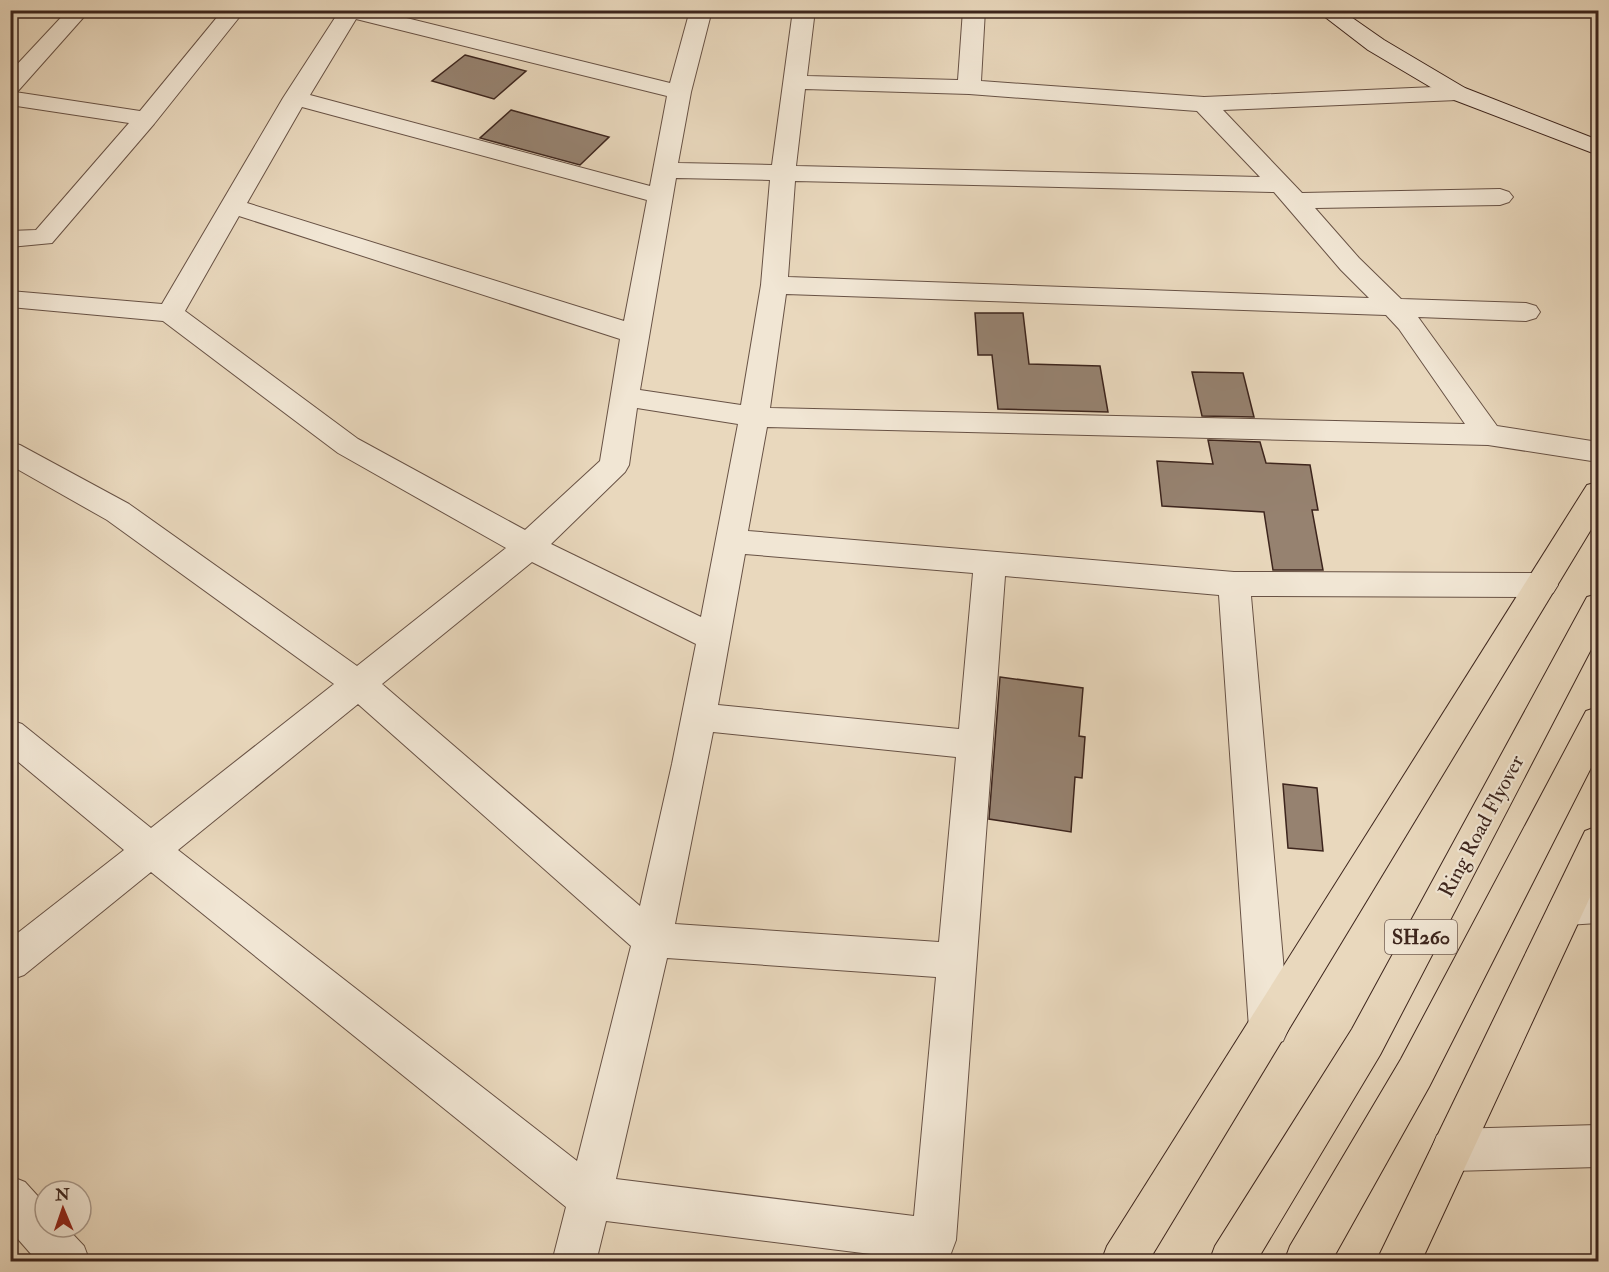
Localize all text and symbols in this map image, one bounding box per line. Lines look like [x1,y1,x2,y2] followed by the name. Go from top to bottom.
[1433,750,1530,902] street label: Ring Road Flyover
[1385,920,1457,954] road number: SH260
[33,1179,93,1239] north arrow
[54,1185,71,1205] text: N

